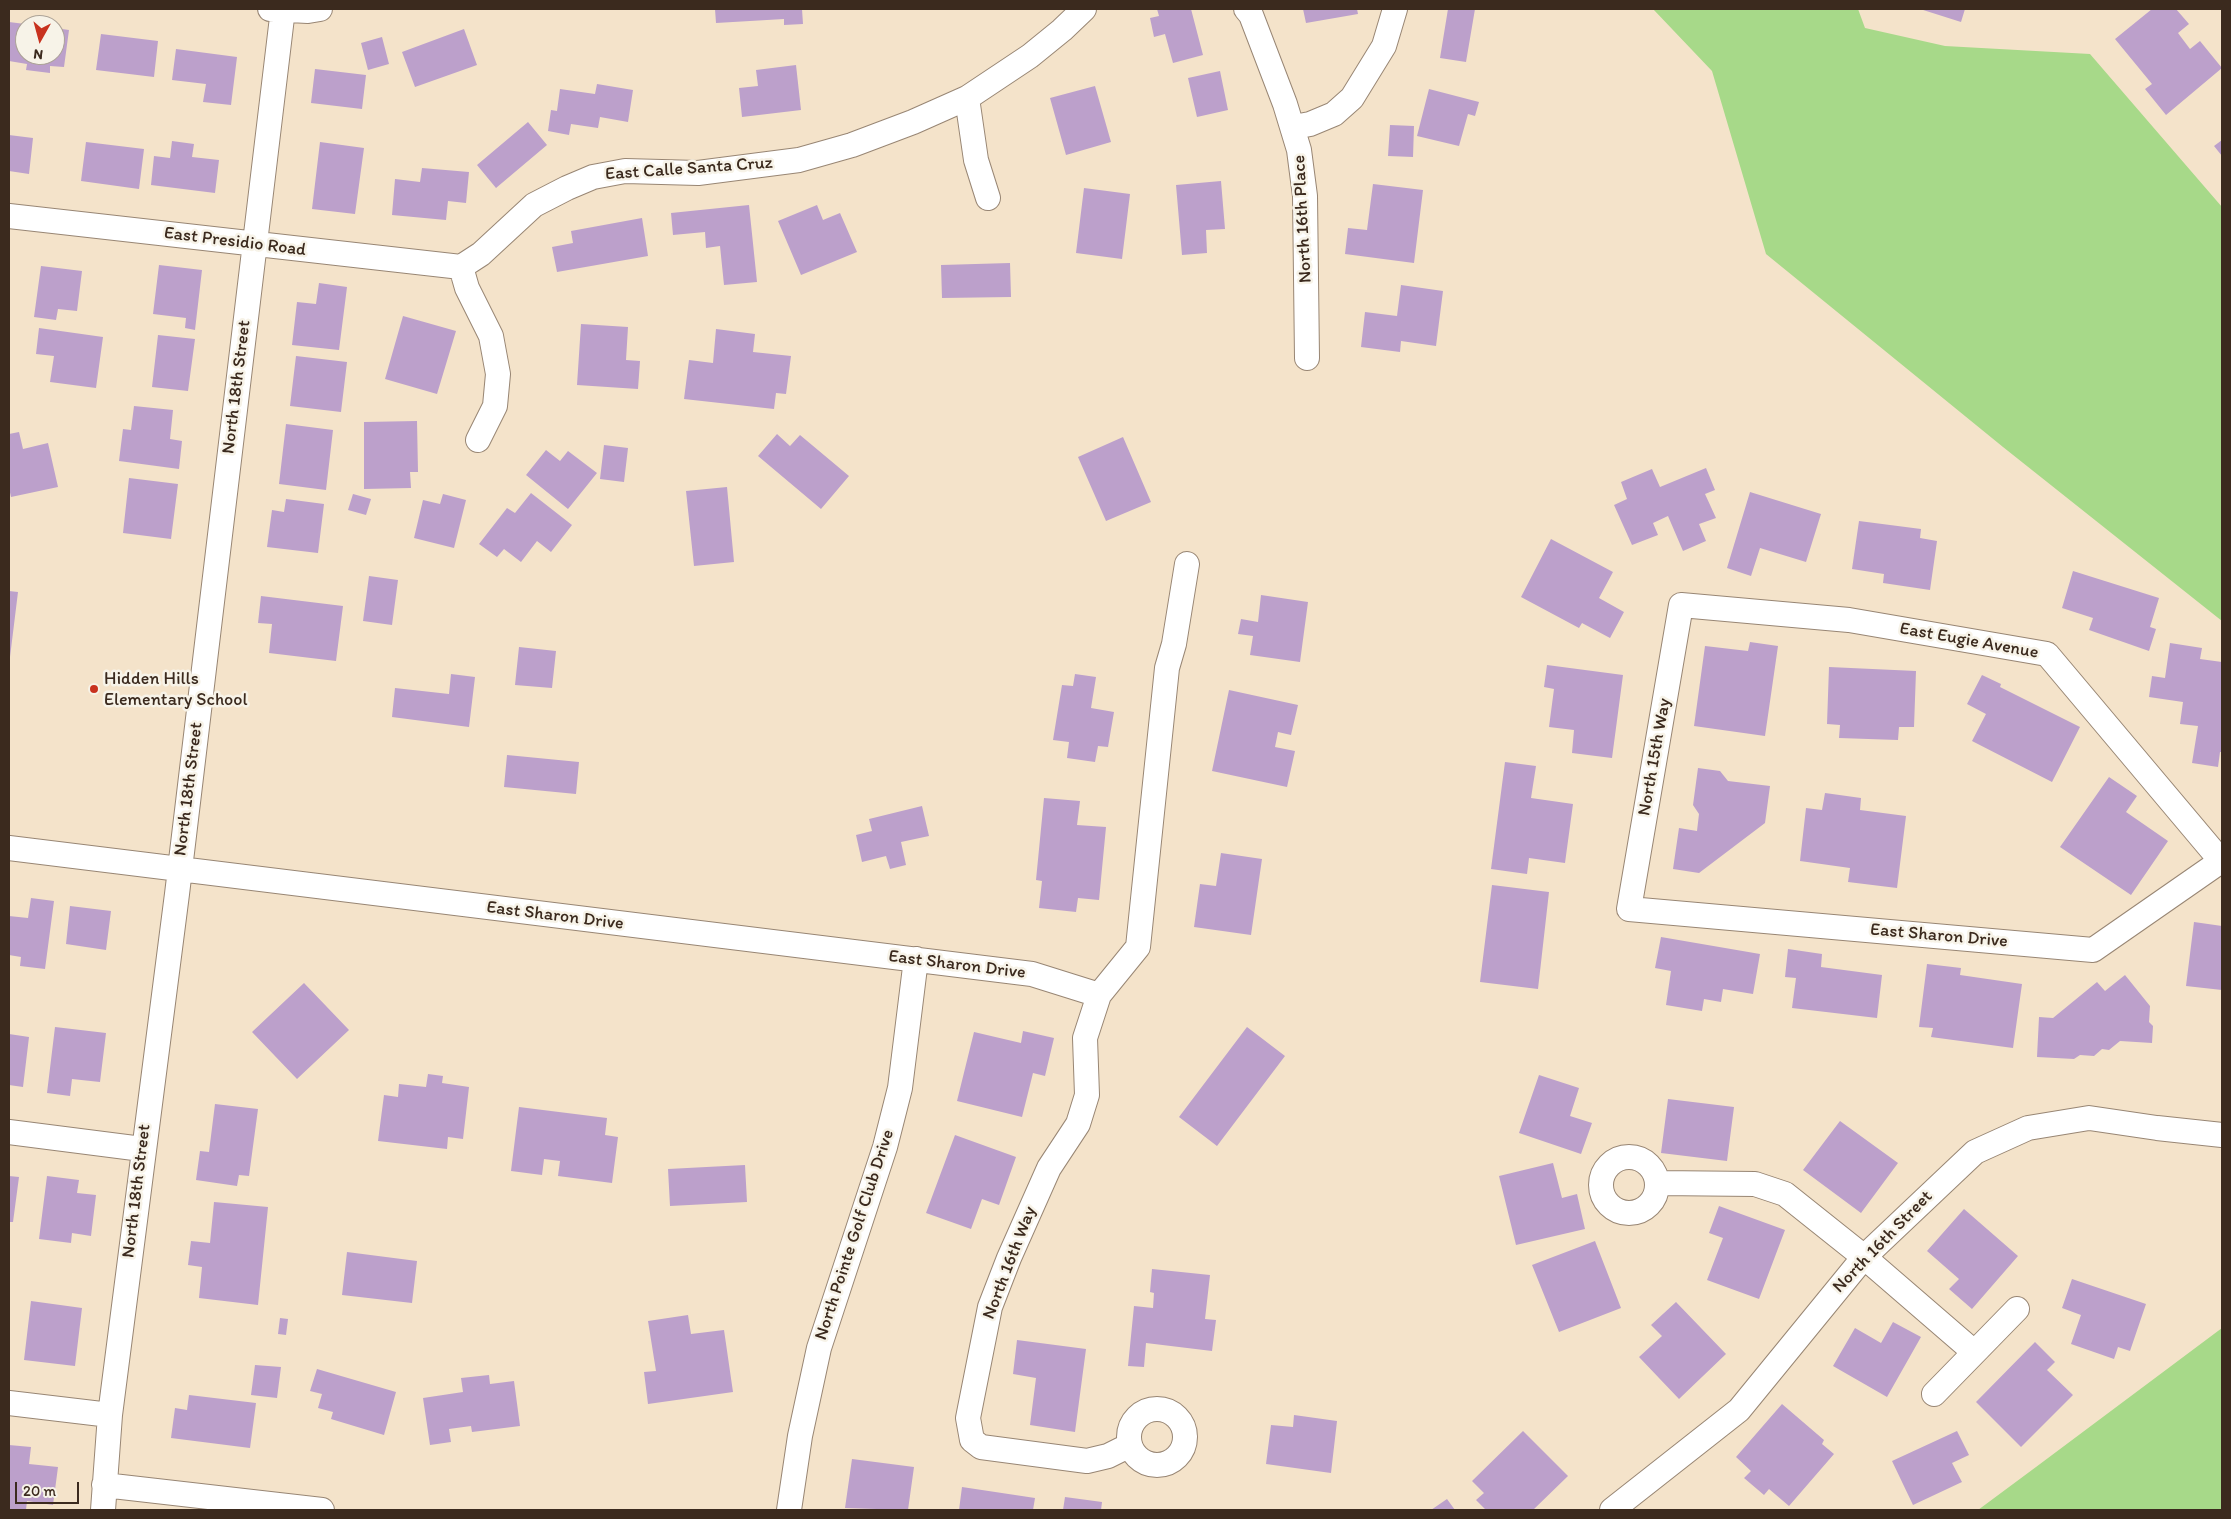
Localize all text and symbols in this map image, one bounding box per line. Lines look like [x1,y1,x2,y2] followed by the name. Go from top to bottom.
[15,15,65,65] north arrow
[33,45,44,63] text: N
[605,152,773,186] street label: East Calle Santa Cruz
[1289,154,1317,284] street label: North 16th Place
[163,223,307,261] street label: East Presidio Road
[218,319,256,455] street label: North 18th Street
[1898,618,2040,664] street label: East Eugie Avenue
[104,668,248,711] place label: Hidden Hills Elementary School
[88,683,100,695] marker: Hidden Hills Elementary School
[1634,696,1676,818] street label: North 15th Way
[170,721,208,857] street label: North 18th Street
[485,897,625,935] street label: East Sharon Drive
[1869,919,2009,953] street label: East Sharon Drive
[887,946,1027,984] street label: East Sharon Drive
[118,1123,156,1259] street label: North 18th Street
[811,1127,899,1343] street label: North Pointe Golf Club Drive
[1829,1186,1937,1298] street label: North 16th Street
[979,1204,1041,1322] street label: North 16th Way
[18,1472,81,1504] scale bar
[23,1482,56,1500] text: 20 m

